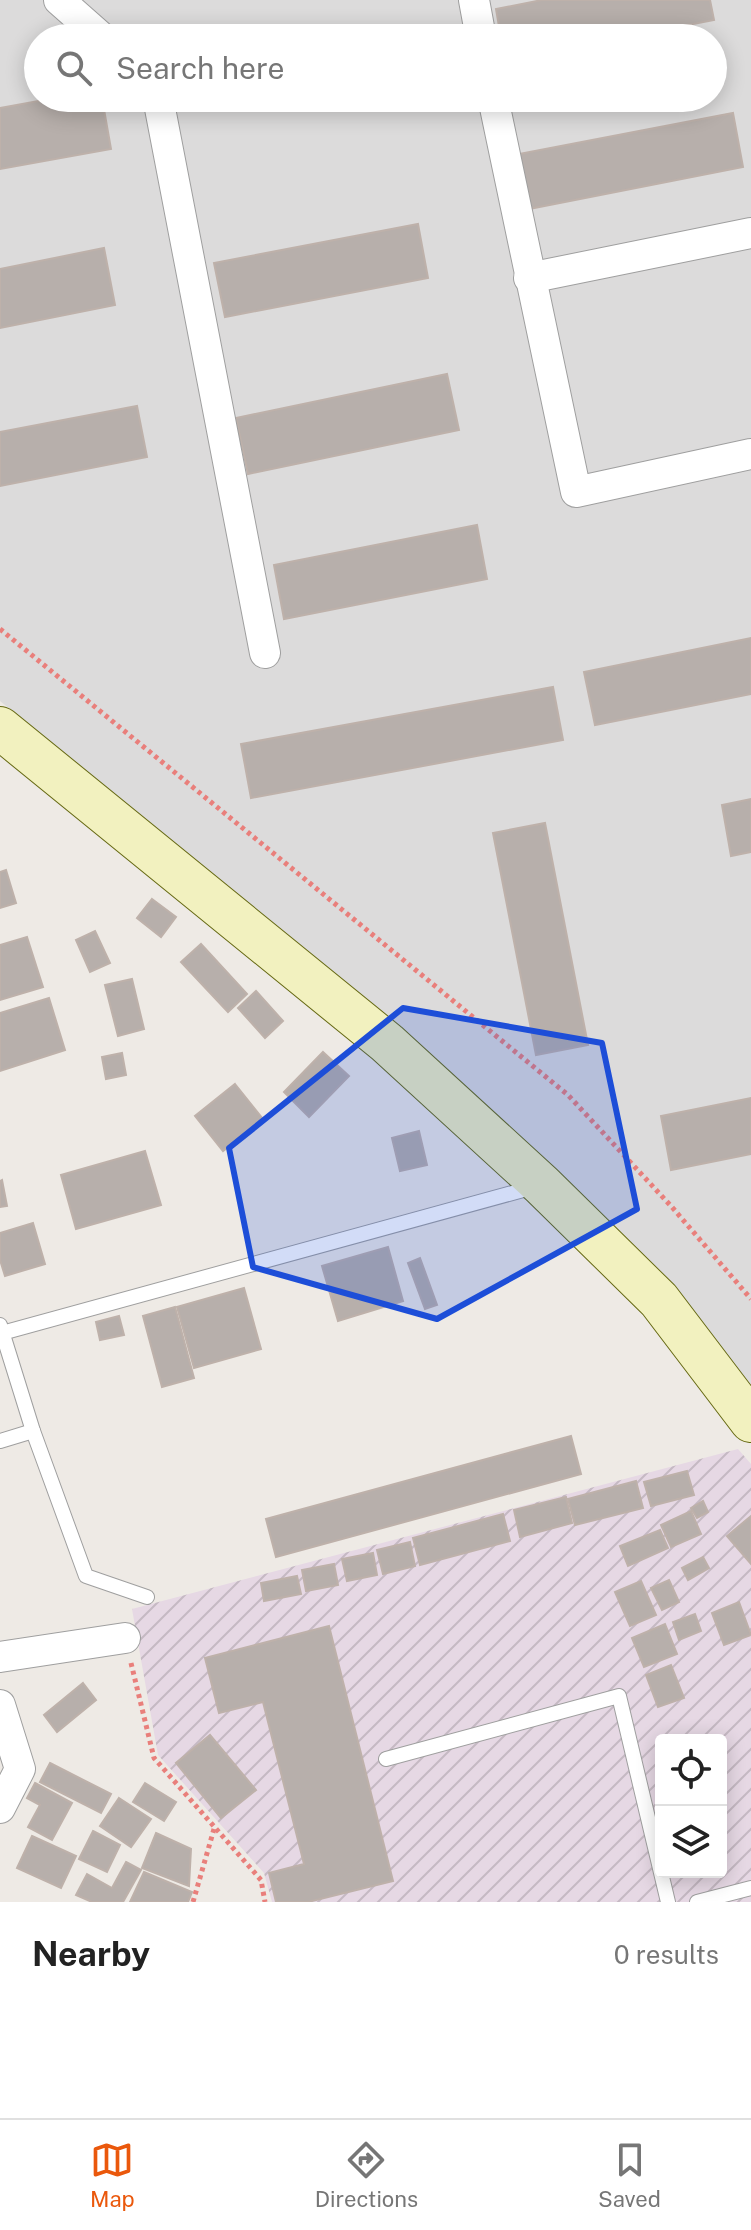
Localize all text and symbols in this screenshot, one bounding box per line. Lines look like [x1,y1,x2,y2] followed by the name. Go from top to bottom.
[24,24,727,112] search box
[52,46,96,90] icon: search
[116,50,284,86] text: Search here
[655,1734,727,1878] map controls
[655,1734,727,1806] button: locate
[655,1806,727,1878] button: layers
[32,1934,150,1974] text: Nearby
[614,1939,719,1970] text: 0 results
[90,2138,135,2212] tab: Map
[315,2138,418,2212] tab: Directions
[598,2138,661,2212] tab: Saved

